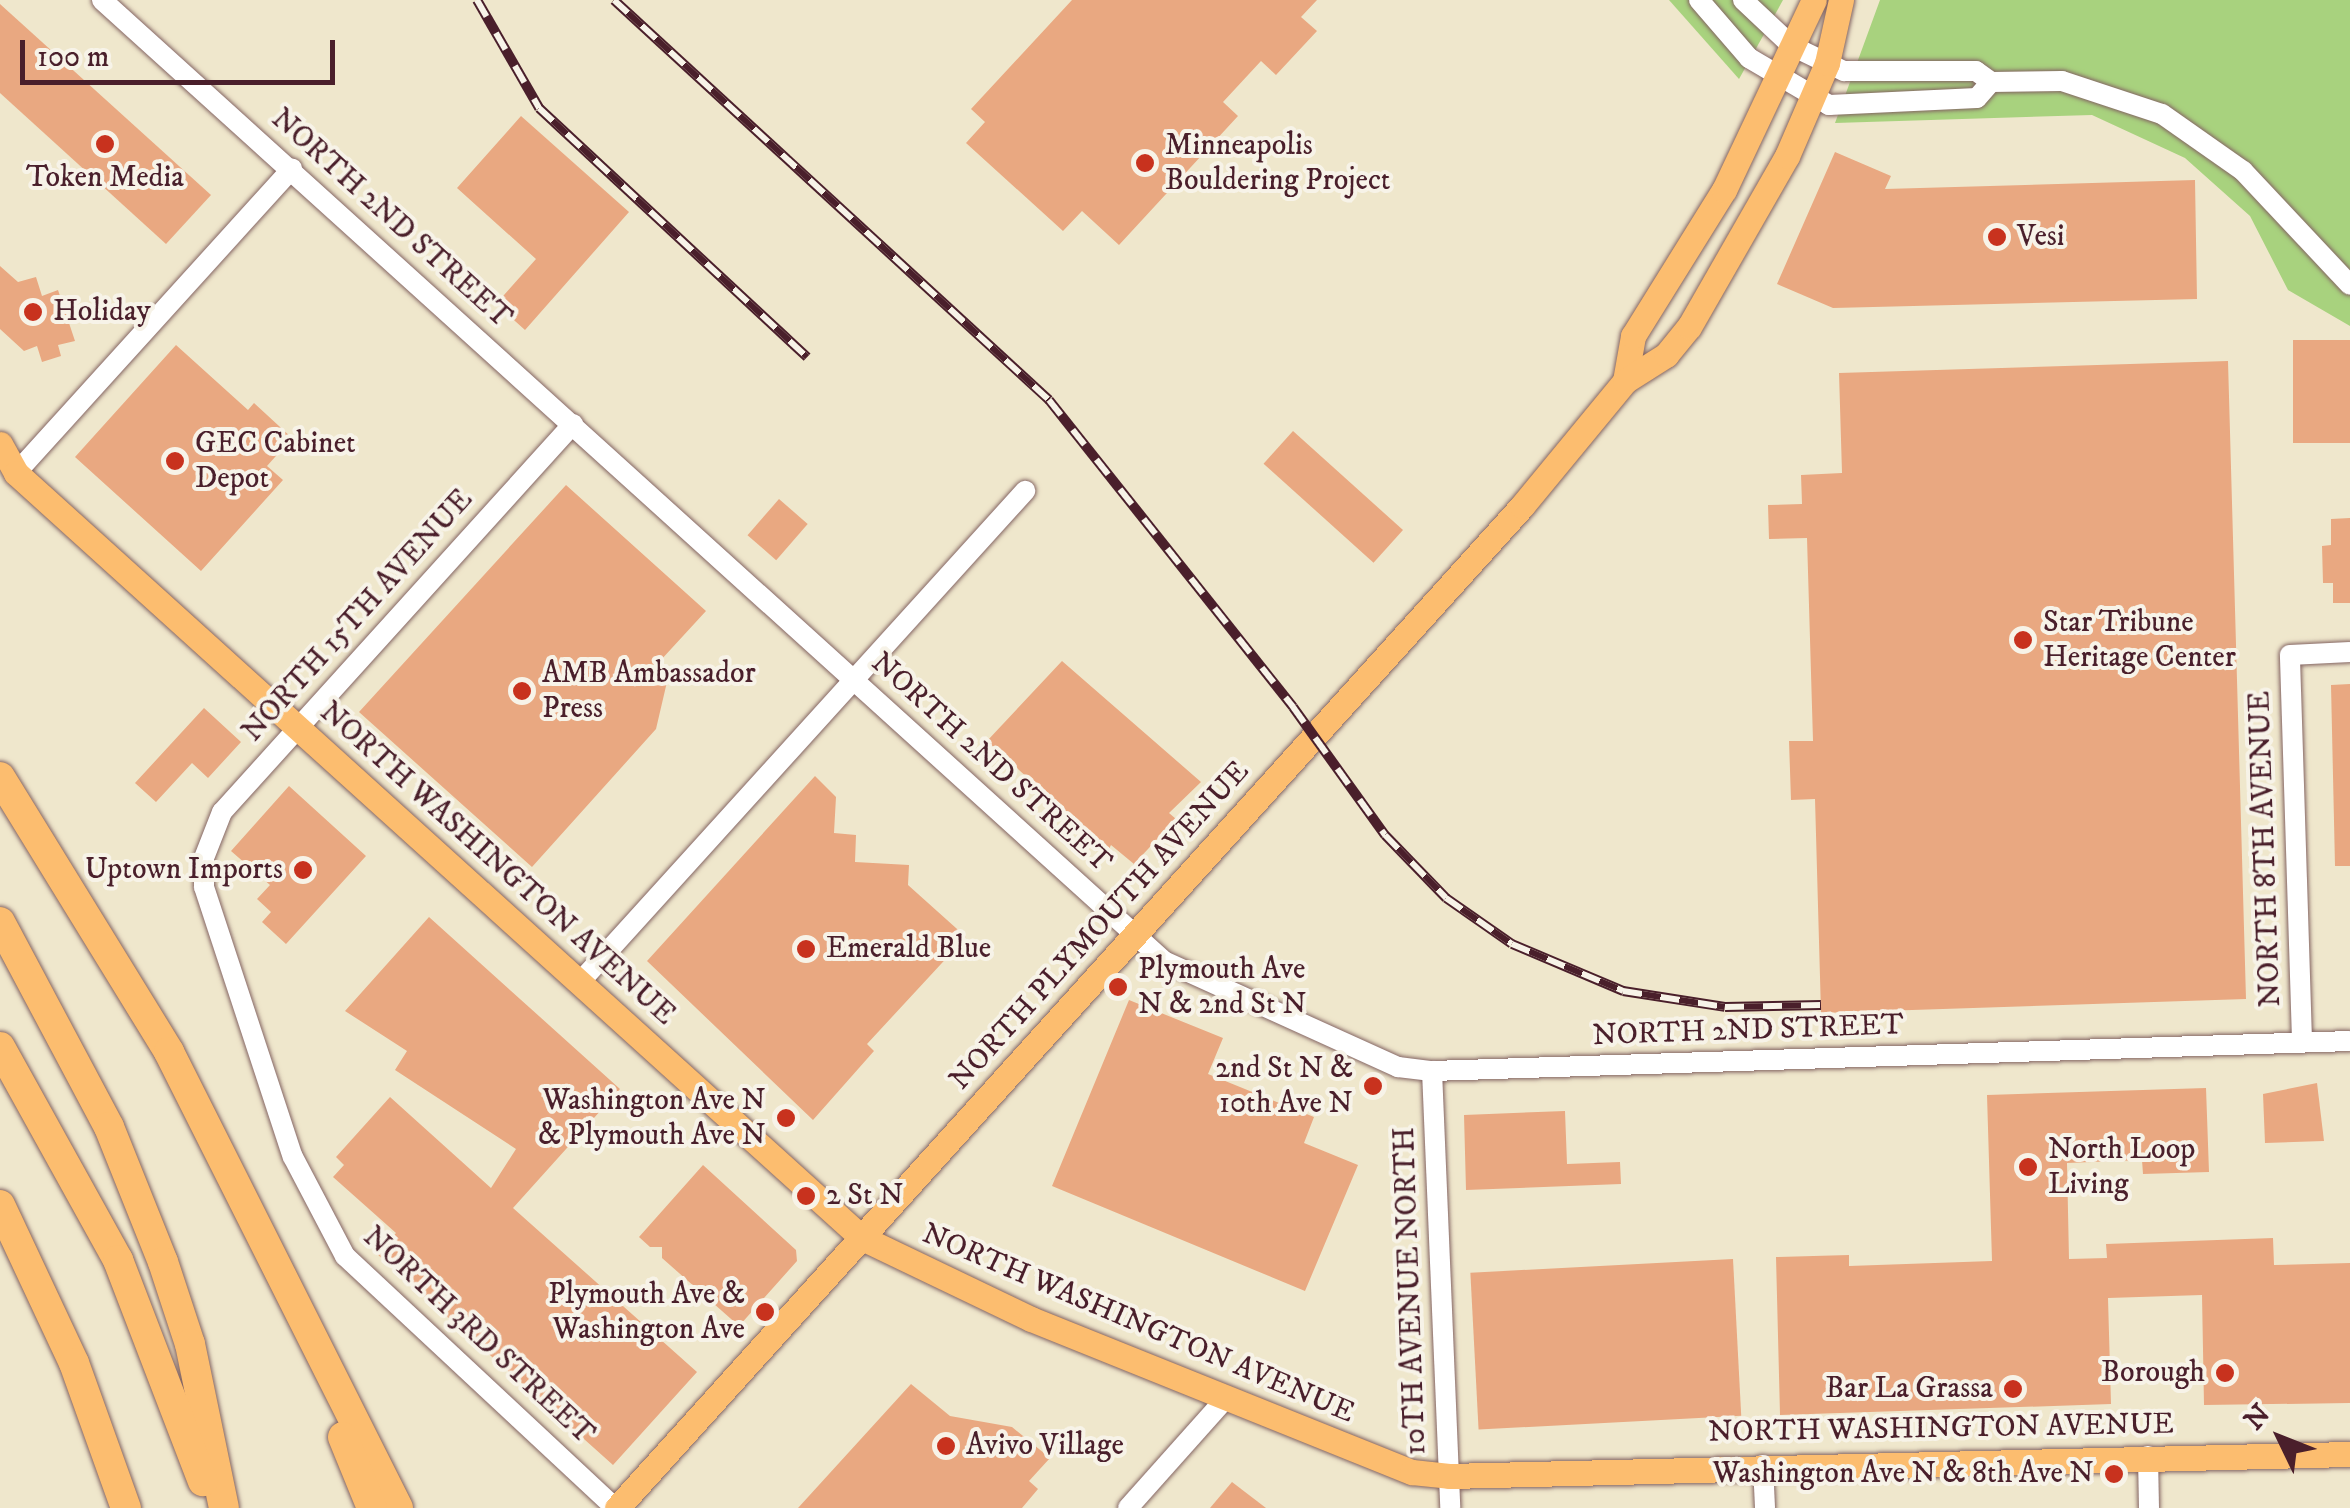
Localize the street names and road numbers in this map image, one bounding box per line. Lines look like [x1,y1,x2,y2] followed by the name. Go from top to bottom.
[263,101,519,337] street label: NORTH 2ND STREET
[235,482,481,750] street label: NORTH 15TH AVENUE
[863,645,1119,881] street label: NORTH 2ND STREET
[2242,690,2290,1008] street label: NORTH 8TH AVENUE
[312,695,682,1033] street label: NORTH WASHINGTON AVENUE
[943,754,1257,1098] street label: NORTH PLYMOUTH AVENUE
[1592,1008,1904,1054] street label: NORTH 2ND STREET
[1387,1126,1435,1456] street label: 10TH AVENUE NORTH
[916,1216,1360,1432] street label: NORTH WASHINGTON AVENUE
[355,1219,601,1453] street label: NORTH 3RD STREET
[1708,1407,2174,1451] street label: NORTH WASHINGTON AVENUE

